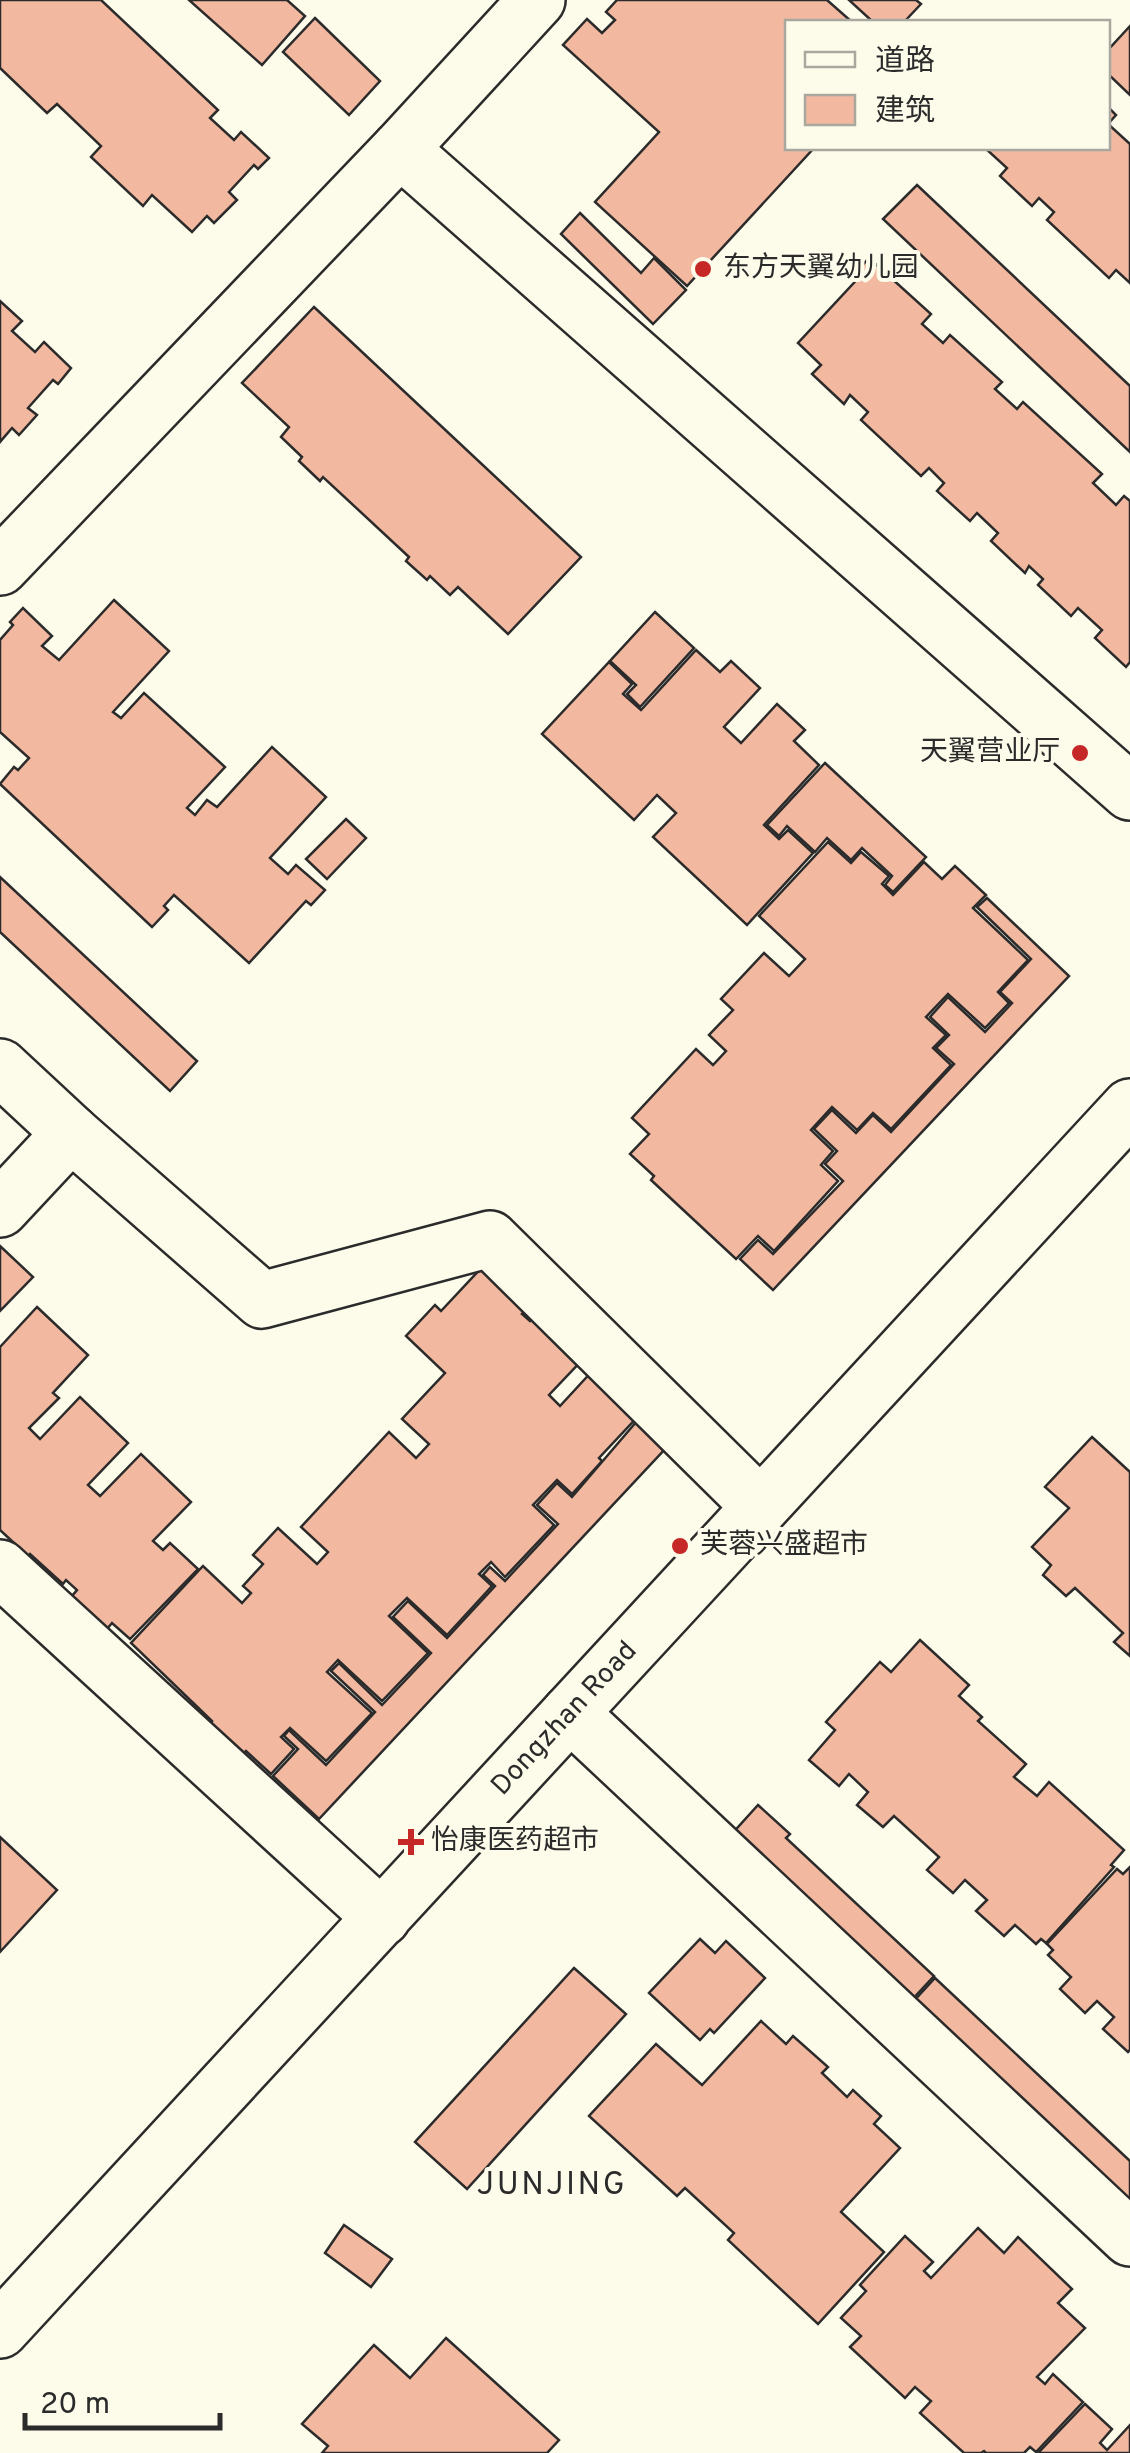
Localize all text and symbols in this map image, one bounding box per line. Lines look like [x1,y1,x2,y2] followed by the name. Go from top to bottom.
[785,20,1110,150] legend
[875,44,935,81] text: 道路
[875,94,935,131] text: 建筑
[723,251,919,287] place label: 东方天翼幼儿园
[692,258,714,280] marker: 东方天翼幼儿园
[920,735,1060,771] place label: 天翼营业厅
[1069,742,1091,764] marker: 天翼营业厅
[700,1528,868,1564] place label: 芙蓉兴盛超市
[669,1535,691,1557] marker: 芙蓉兴盛超市
[484,1634,646,1804] street label: Dongzhan Road
[431,1824,599,1860] place label: 怡康医药超市
[400,1831,422,1853] marker: 怡康医药超市
[477,2166,627,2206] district label: JUNJING
[25,2368,220,2430] scale bar
[40,2387,110,2424] text: 20 m

